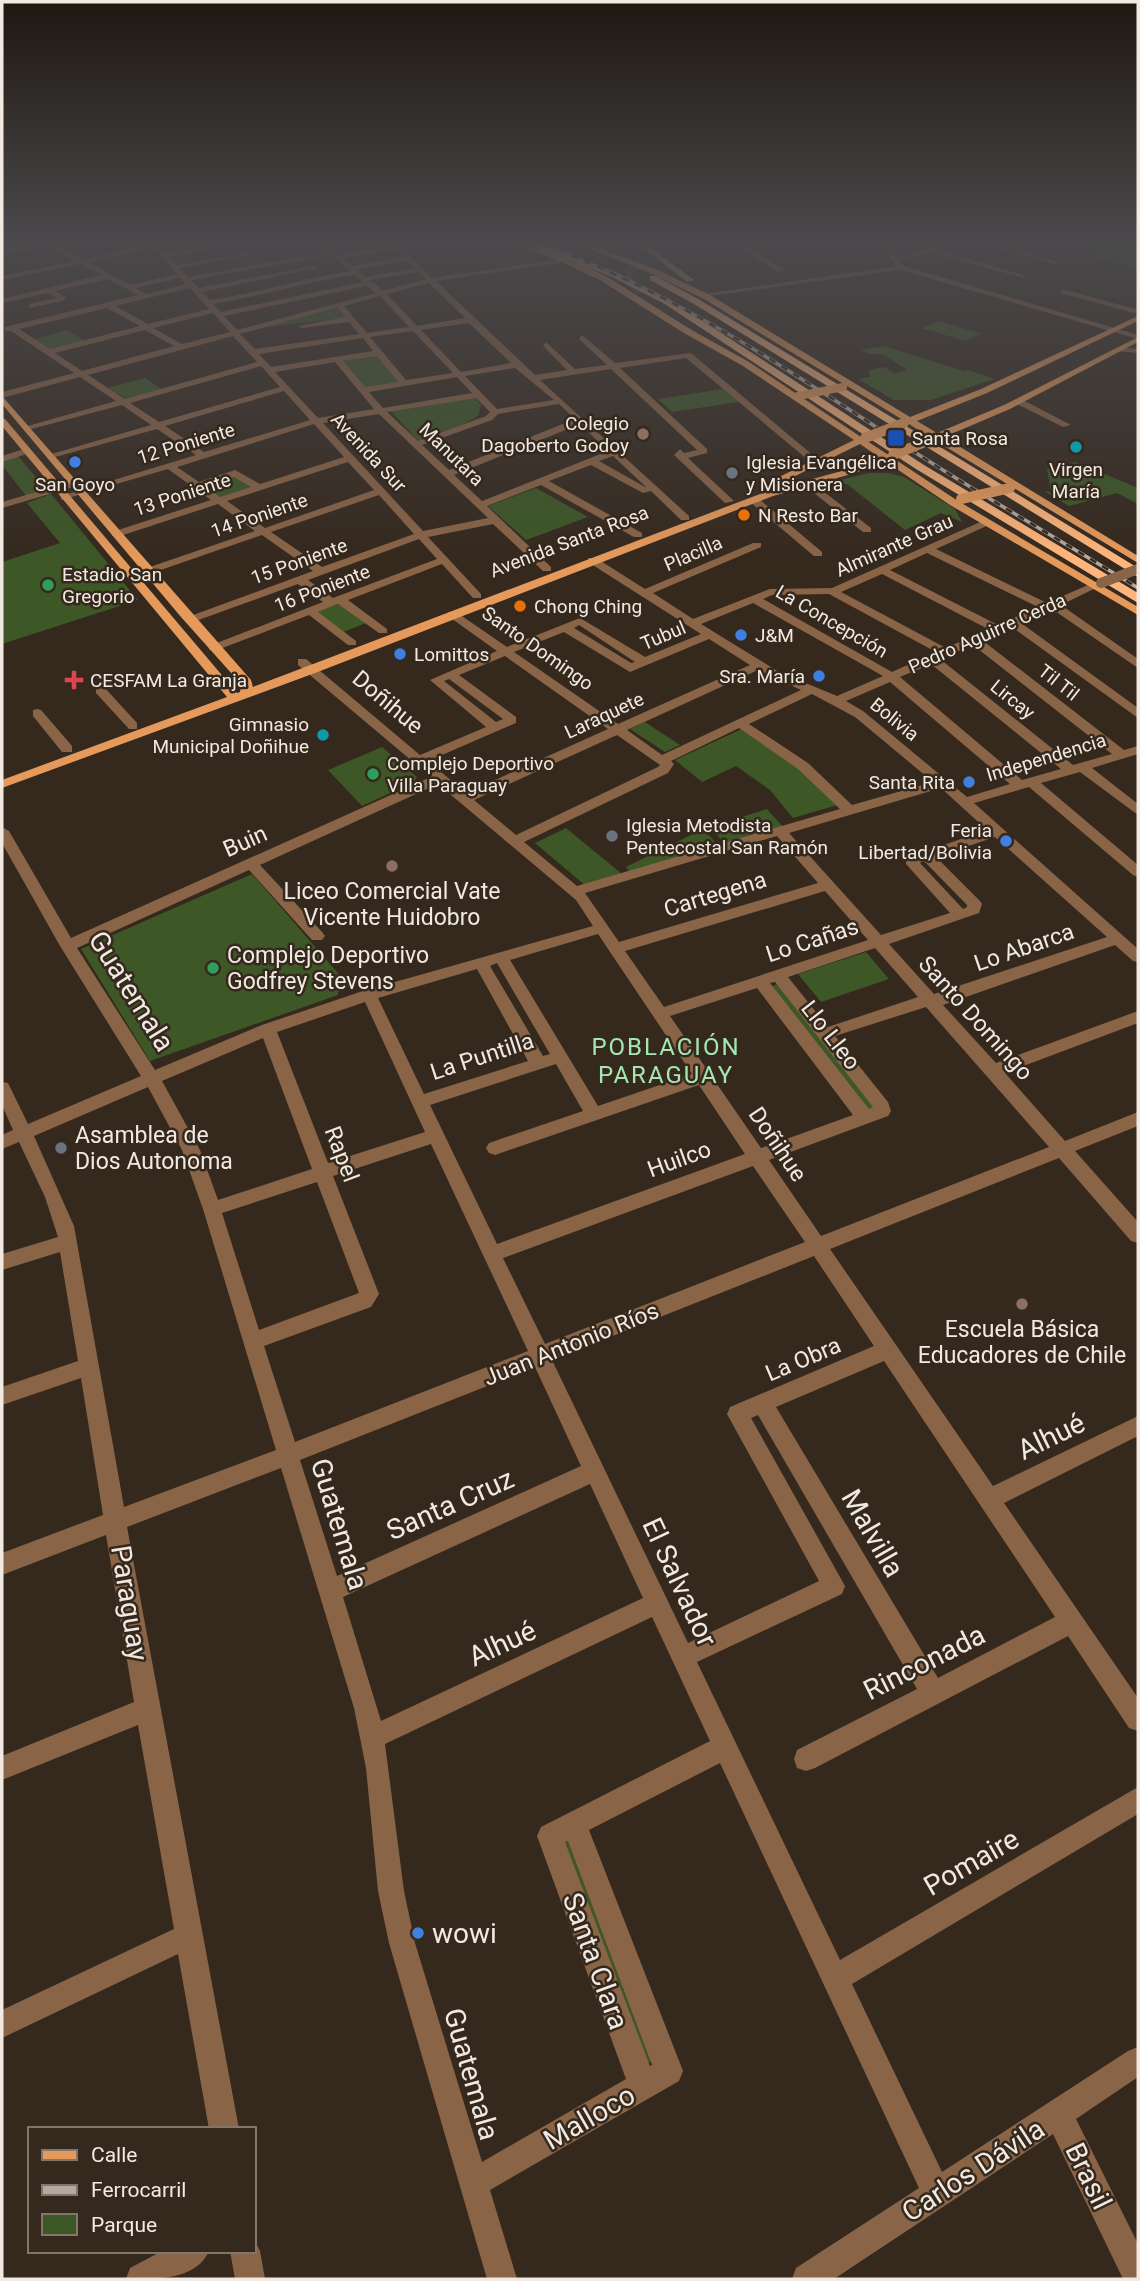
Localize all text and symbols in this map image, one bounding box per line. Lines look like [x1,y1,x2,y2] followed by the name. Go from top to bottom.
[326,408,412,497] street label: Avenida Sur
[481,412,629,457] place label: Colegio Dagoberto Godoy
[135,418,238,469] street label: 12 Poniente
[415,418,489,491] street label: Manutara
[635,426,651,442] marker: Colegio Dagoberto Godoy
[912,427,1008,450] place label: Santa Rosa
[886,428,906,448] marker: Santa Rosa
[1068,439,1084,455] marker: Virgen María
[746,451,897,496] place label: Iglesia Evangélica y Misionera
[67,454,83,470] marker: San Goyo
[1049,458,1103,503] place label: Virgen María
[724,465,740,481] marker: Iglesia Evangélica y Misionera
[131,468,234,521] street label: 13 Poniente
[35,473,115,496] place label: San Goyo
[208,488,311,543] street label: 14 Poniente
[487,501,652,582] street label: Avenida Santa Rosa
[758,504,859,527] place label: N Resto Bar
[736,507,752,523] marker: N Resto Bar
[832,509,956,582] street label: Almirante Grau
[661,531,726,576] street label: Placilla
[248,533,350,590] street label: 15 Poniente
[271,560,373,617] street label: 16 Poniente
[62,563,162,608] place label: Estadio San Gregorio
[40,577,56,593] marker: Estadio San Gregorio
[772,580,892,663] street label: La Concepción
[905,588,1069,679] street label: Pedro Aguirre Cerda
[534,595,642,618] place label: Chong Ching
[512,598,528,614] marker: Chong Ching
[478,602,598,695] street label: Santo Domingo
[637,616,689,655] street label: Tubul
[755,624,794,647] place label: J&M
[733,627,749,643] marker: J&M
[414,643,489,666] place label: Lomittos
[392,646,408,662] marker: Lomittos
[1034,659,1084,705] street label: Til Til
[347,665,429,740] street label: Doñihue
[719,665,805,688] place label: Sra. María
[811,668,827,684] marker: Sra. María
[90,669,247,692] place label: CESFAM La Granja
[64,670,84,690] marker: CESFAM La Granja
[986,675,1039,724] street label: Lircay
[561,687,647,744] street label: Laraquete
[866,693,924,746] street label: Bolivia
[152,713,309,758] place label: Gimnasio Municipal Doñihue
[315,727,331,743] marker: Gimnasio Municipal Doñihue
[984,728,1109,787] street label: Independencia
[387,752,554,797] place label: Complejo Deportivo Villa Paraguay
[365,766,381,782] marker: Complejo Deportivo Villa Paraguay
[869,771,955,794] place label: Santa Rita
[961,774,977,790] marker: Santa Rita
[626,814,828,859] place label: Iglesia Metodista Pentecostal San Ramón
[858,819,992,864] place label: Feria Libertad/Bolivia
[219,820,271,863] street label: Buin
[604,828,620,844] marker: Iglesia Metodista Pentecostal San Ramón
[998,833,1014,849] marker: Feria Libertad/Bolivia
[384,858,400,874] marker: Liceo Comercial Vate Vicente Huidobro
[661,866,770,923] street label: Cartegena
[284,878,500,931] place label: Liceo Comercial Vate Vicente Huidobro
[762,913,862,968] street label: Lo Cañas
[971,918,1078,977] street label: Lo Abarca
[82,925,181,1057] street label: Guatemala
[227,942,429,995] place label: Complejo Deportivo Godfrey Stevens
[913,951,1038,1086] street label: Santo Domingo
[205,960,221,976] marker: Complejo Deportivo Godfrey Stevens
[795,995,866,1075] street label: Llo Lleo
[427,1027,537,1086] street label: La Puntilla
[591,1033,741,1089] district label: POBLACIÓN PARAGUAY
[743,1102,812,1187] street label: Doñihue
[75,1122,233,1175] place label: Asamblea de Dios Autonoma
[319,1123,364,1186] street label: Rapel
[644,1136,715,1183] street label: Huilco
[53,1140,69,1156] marker: Asamblea de Dios Autonoma
[1014,1296,1030,1312] marker: Escuela Básica Educadores de Chile
[480,1297,663,1392] street label: Juan Antonio Ríos
[918,1316,1126,1369] place label: Escuela Básica Educadores de Chile
[761,1332,845,1387] street label: La Obra
[1012,1406,1090,1467] street label: Alhué
[304,1454,375,1594] street label: Guatemala
[382,1462,519,1547] street label: Santa Cruz
[834,1484,911,1583] street label: Malvilla
[635,1513,724,1652] street label: El Salvador
[104,1543,155,1663] street label: Paraguay
[463,1614,541,1673] street label: Alhué
[858,1618,990,1707] street label: Rinconada
[918,1822,1025,1903] street label: Pomaire
[556,1888,636,2034] street label: Santa Clara
[432,1917,497,1950] place label: wowi
[410,1925,426,1941] marker: wowi
[437,2004,506,2144] street label: Guatemala
[538,2078,641,2157] street label: Malloco
[896,2112,1051,2229] street label: Carlos Dávila
[28,2127,256,2253] legend
[1058,2138,1119,2215] street label: Brasil
[91,2143,137,2167] text: Calle
[91,2178,186,2202] text: Ferrocarril
[91,2213,157,2237] text: Parque

